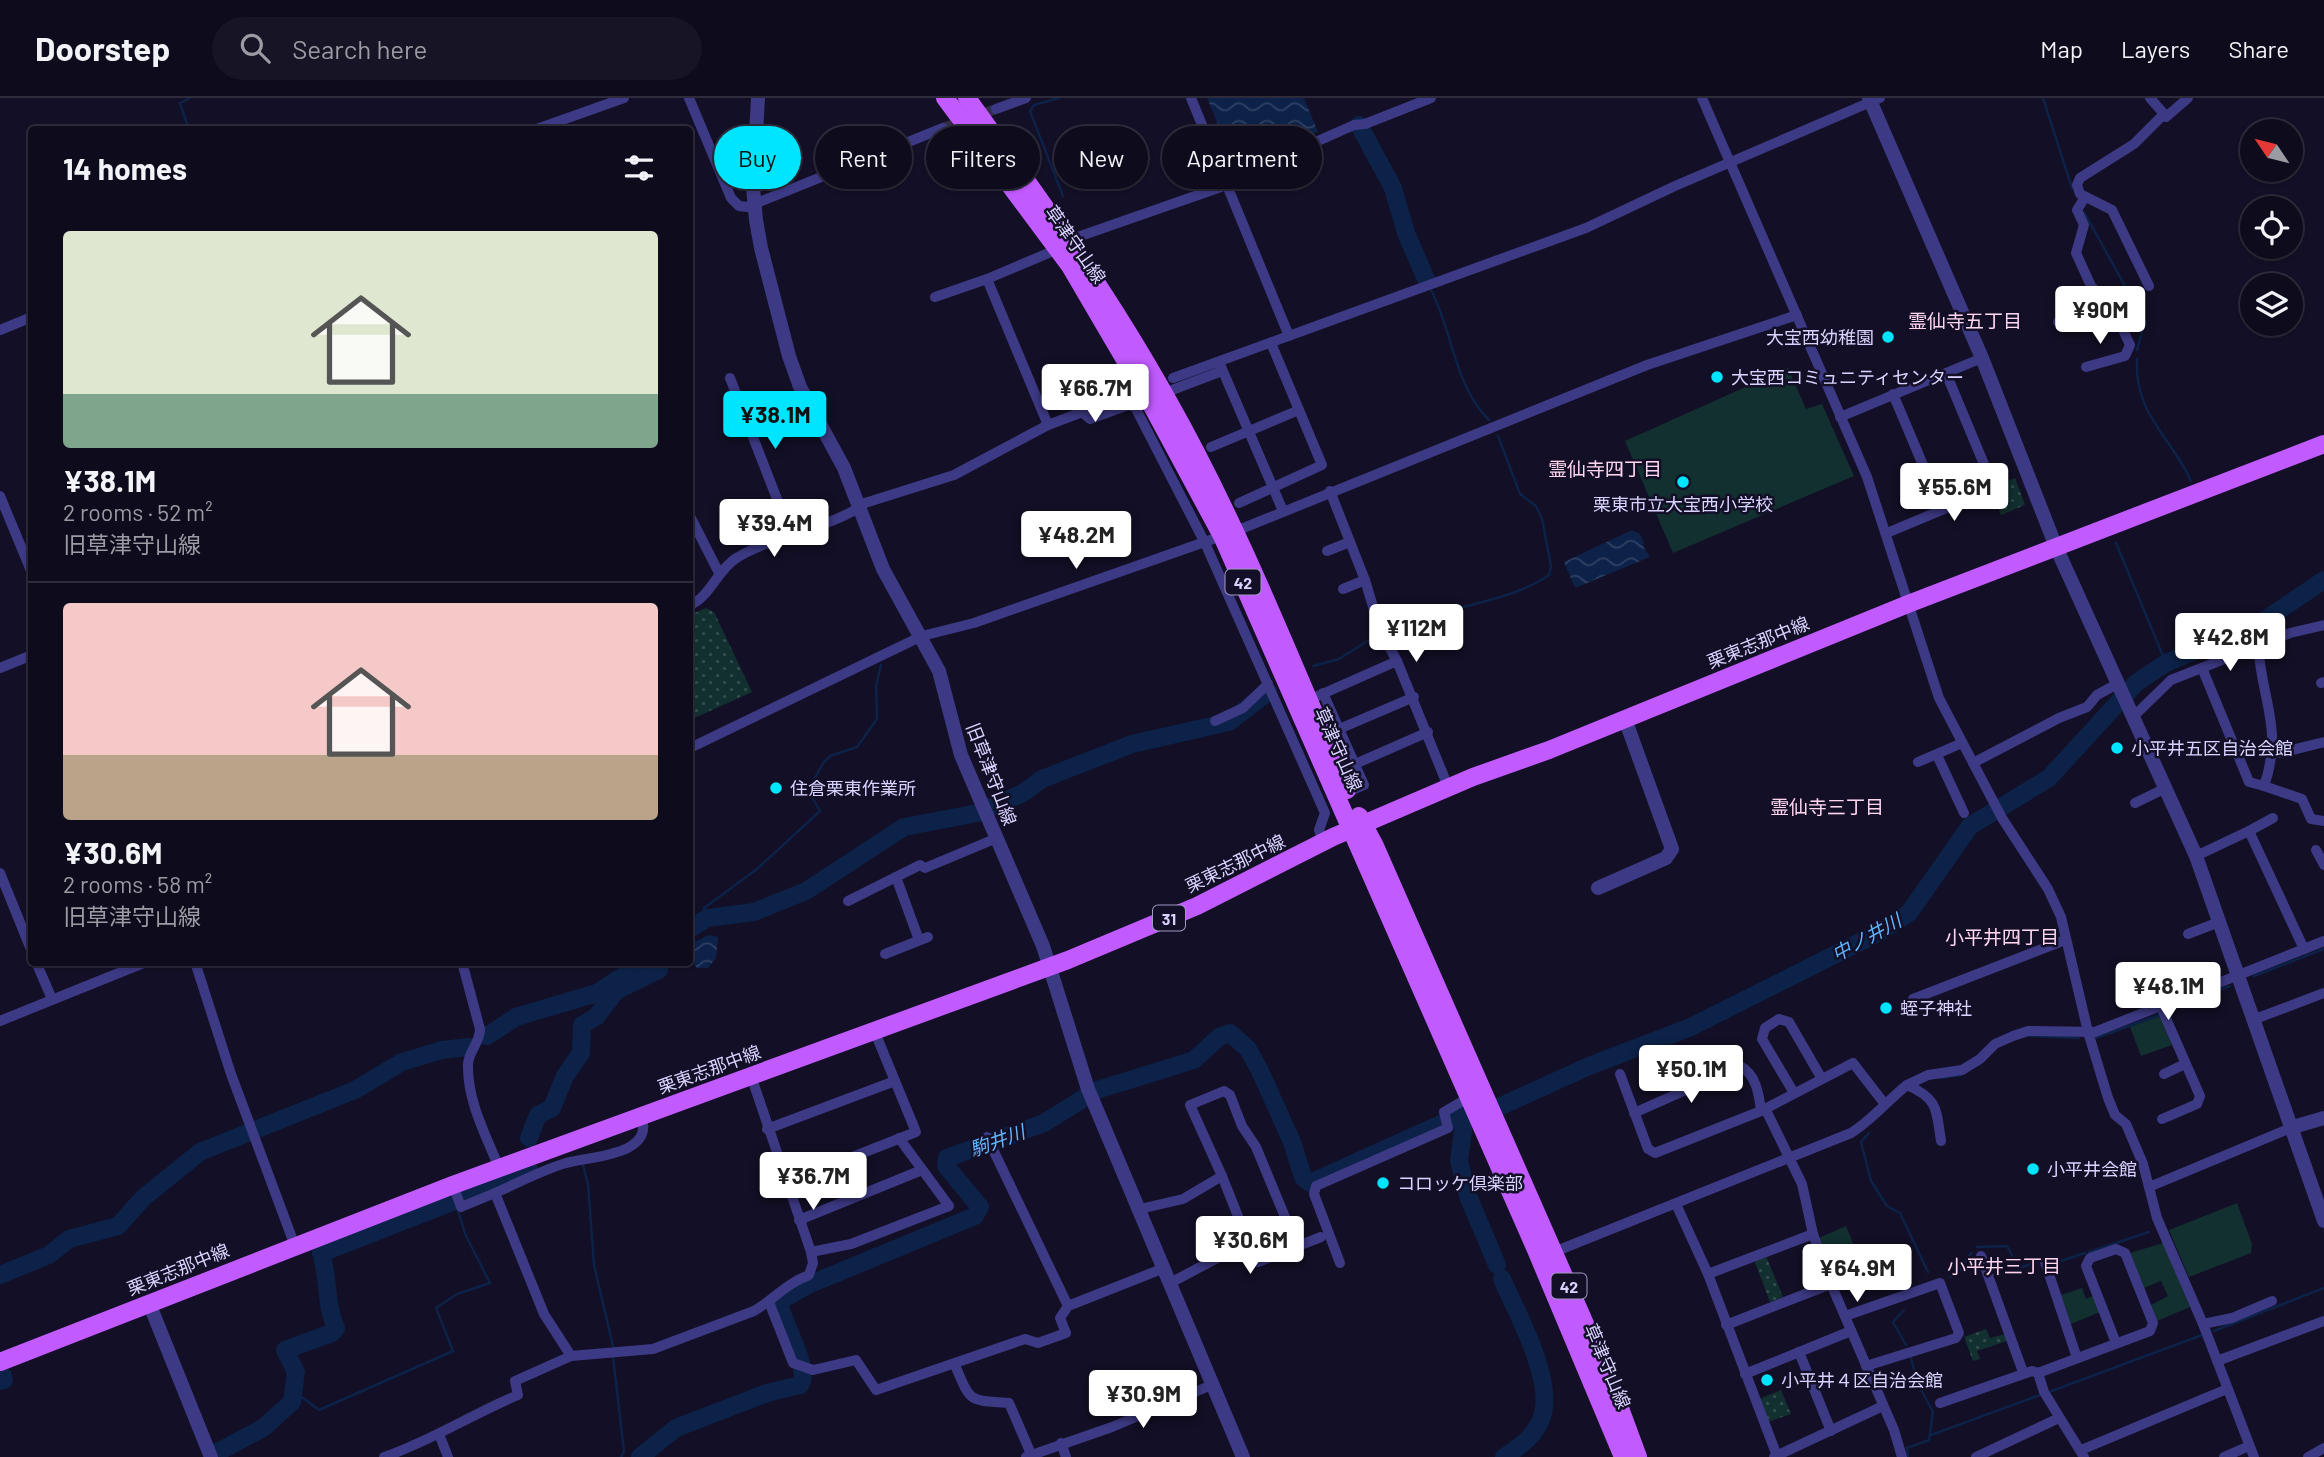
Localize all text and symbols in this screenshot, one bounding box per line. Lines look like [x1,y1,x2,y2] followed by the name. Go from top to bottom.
[212,17,702,80] search box
[35,28,170,68] text: Doorstep
[236,29,274,67] icon: search
[292,33,427,64] text: Search here
[2040,34,2083,63] text: Map
[2121,34,2190,63] text: Layers
[2228,34,2289,63] text: Share
[2240,119,2303,182] north arrow
[2240,119,2303,336] map controls
[714,126,801,189] chip: Buy
[815,126,912,189] chip: Rent
[926,126,1040,189] chip: Filters
[1054,126,1148,189] chip: New
[1162,126,1322,189] chip: Apartment
[620,149,658,187] icon: filters
[63,150,187,186] text: 14 homes
[2240,196,2303,259] button: locate
[1041,201,1111,287] street label: 草津守山線
[2240,273,2303,336] button: layers
[298,277,424,403] icon: home
[2059,286,2141,346] pin: ¥90M
[2071,295,2129,323] text: ¥90M
[1908,309,2022,332] district label: 霊仙寺五丁目
[1766,326,1874,348] place label: 大宝西幼稚園
[1880,329,1896,345] marker: 大宝西幼稚園
[1038,364,1152,424] pin: ¥66.7M
[1731,366,1964,388] place label: 大宝西コミュニティセンター
[1709,369,1725,385] marker: 大宝西コミュニティセンター
[1058,373,1132,401] text: ¥66.7M
[718,392,832,451] pin: ¥38.1M
[739,400,811,428] text: ¥38.1M
[1548,457,1662,480] district label: 霊仙寺四丁目
[63,462,156,498] text: ¥38.1M
[1897,464,2011,523] pin: ¥55.6M
[1916,472,1992,500] text: ¥55.6M
[1675,474,1691,490] marker: 栗東市立大宝西小学校
[1593,493,1773,515] place label: 栗東市立大宝西小学校
[63,498,213,526] text: 2 rooms · 52 m²
[717,500,831,559] pin: ¥39.4M
[736,508,812,536] text: ¥39.4M
[1019,512,1133,571] pin: ¥48.2M
[1037,520,1115,548] text: ¥48.2M
[63,530,201,558] text: 旧草津守山線
[1226,569,1260,594] road number: 42
[1367,604,1465,664] pin: ¥112M
[1704,612,1812,672] street label: 栗東志那中線
[1385,613,1447,641] text: ¥112M
[2173,614,2287,673] pin: ¥42.8M
[2191,622,2269,650] text: ¥42.8M
[298,649,424,775] icon: home
[1311,703,1367,795] street label: 草津守山線
[962,720,1022,828] street label: 旧草津守山線
[2131,737,2293,759] place label: 小平井五区自治会館
[2109,740,2125,756] marker: 小平井五区自治会館
[790,777,916,799] place label: 住倉栗東作業所
[768,780,784,796] marker: 住倉栗東作業所
[1770,795,1884,818] district label: 霊仙寺三丁目
[1182,829,1288,897] street label: 栗東志那中線
[63,834,163,870] text: ¥30.6M
[63,870,212,898] text: 2 rooms · 58 m²
[63,902,201,930] text: 旧草津守山線
[1153,905,1185,930] road number: 31
[1827,908,1907,965] water label: 中ノ井川
[1945,925,2059,948] district label: 小平井四丁目
[2111,962,2225,1022] pin: ¥48.1M
[2132,971,2204,999] text: ¥48.1M
[1900,997,1972,1019] place label: 蛭子神社
[1878,1000,1894,1016] marker: 蛭子神社
[654,1040,764,1098] street label: 栗東志那中線
[1634,1046,1748,1105] pin: ¥50.1M
[1655,1054,1727,1082] text: ¥50.1M
[966,1119,1030,1161] water label: 駒井川
[756,1152,870,1212] pin: ¥36.7M
[2047,1158,2137,1180] place label: 小平井会館
[776,1161,850,1189] text: ¥36.7M
[2025,1161,2041,1177] marker: 小平井会館
[1397,1172,1523,1194] place label: コロッケ倶楽部
[1375,1175,1391,1191] marker: コロッケ倶楽部
[1193,1216,1307,1276] pin: ¥30.6M
[1212,1225,1288,1253] text: ¥30.6M
[124,1239,232,1299] street label: 栗東志那中線
[1800,1244,1914,1304] pin: ¥64.9M
[1819,1253,1895,1281] text: ¥64.9M
[1947,1254,2061,1277] district label: 小平井三丁目
[1552,1274,1586,1298] road number: 42
[1580,1320,1636,1412] street label: 草津守山線
[1781,1369,1943,1391] place label: 小平井４区自治会館
[1086,1370,1200,1430] pin: ¥30.9M
[1759,1372,1775,1388] marker: 小平井４区自治会館
[1105,1379,1181,1407] text: ¥30.9M

